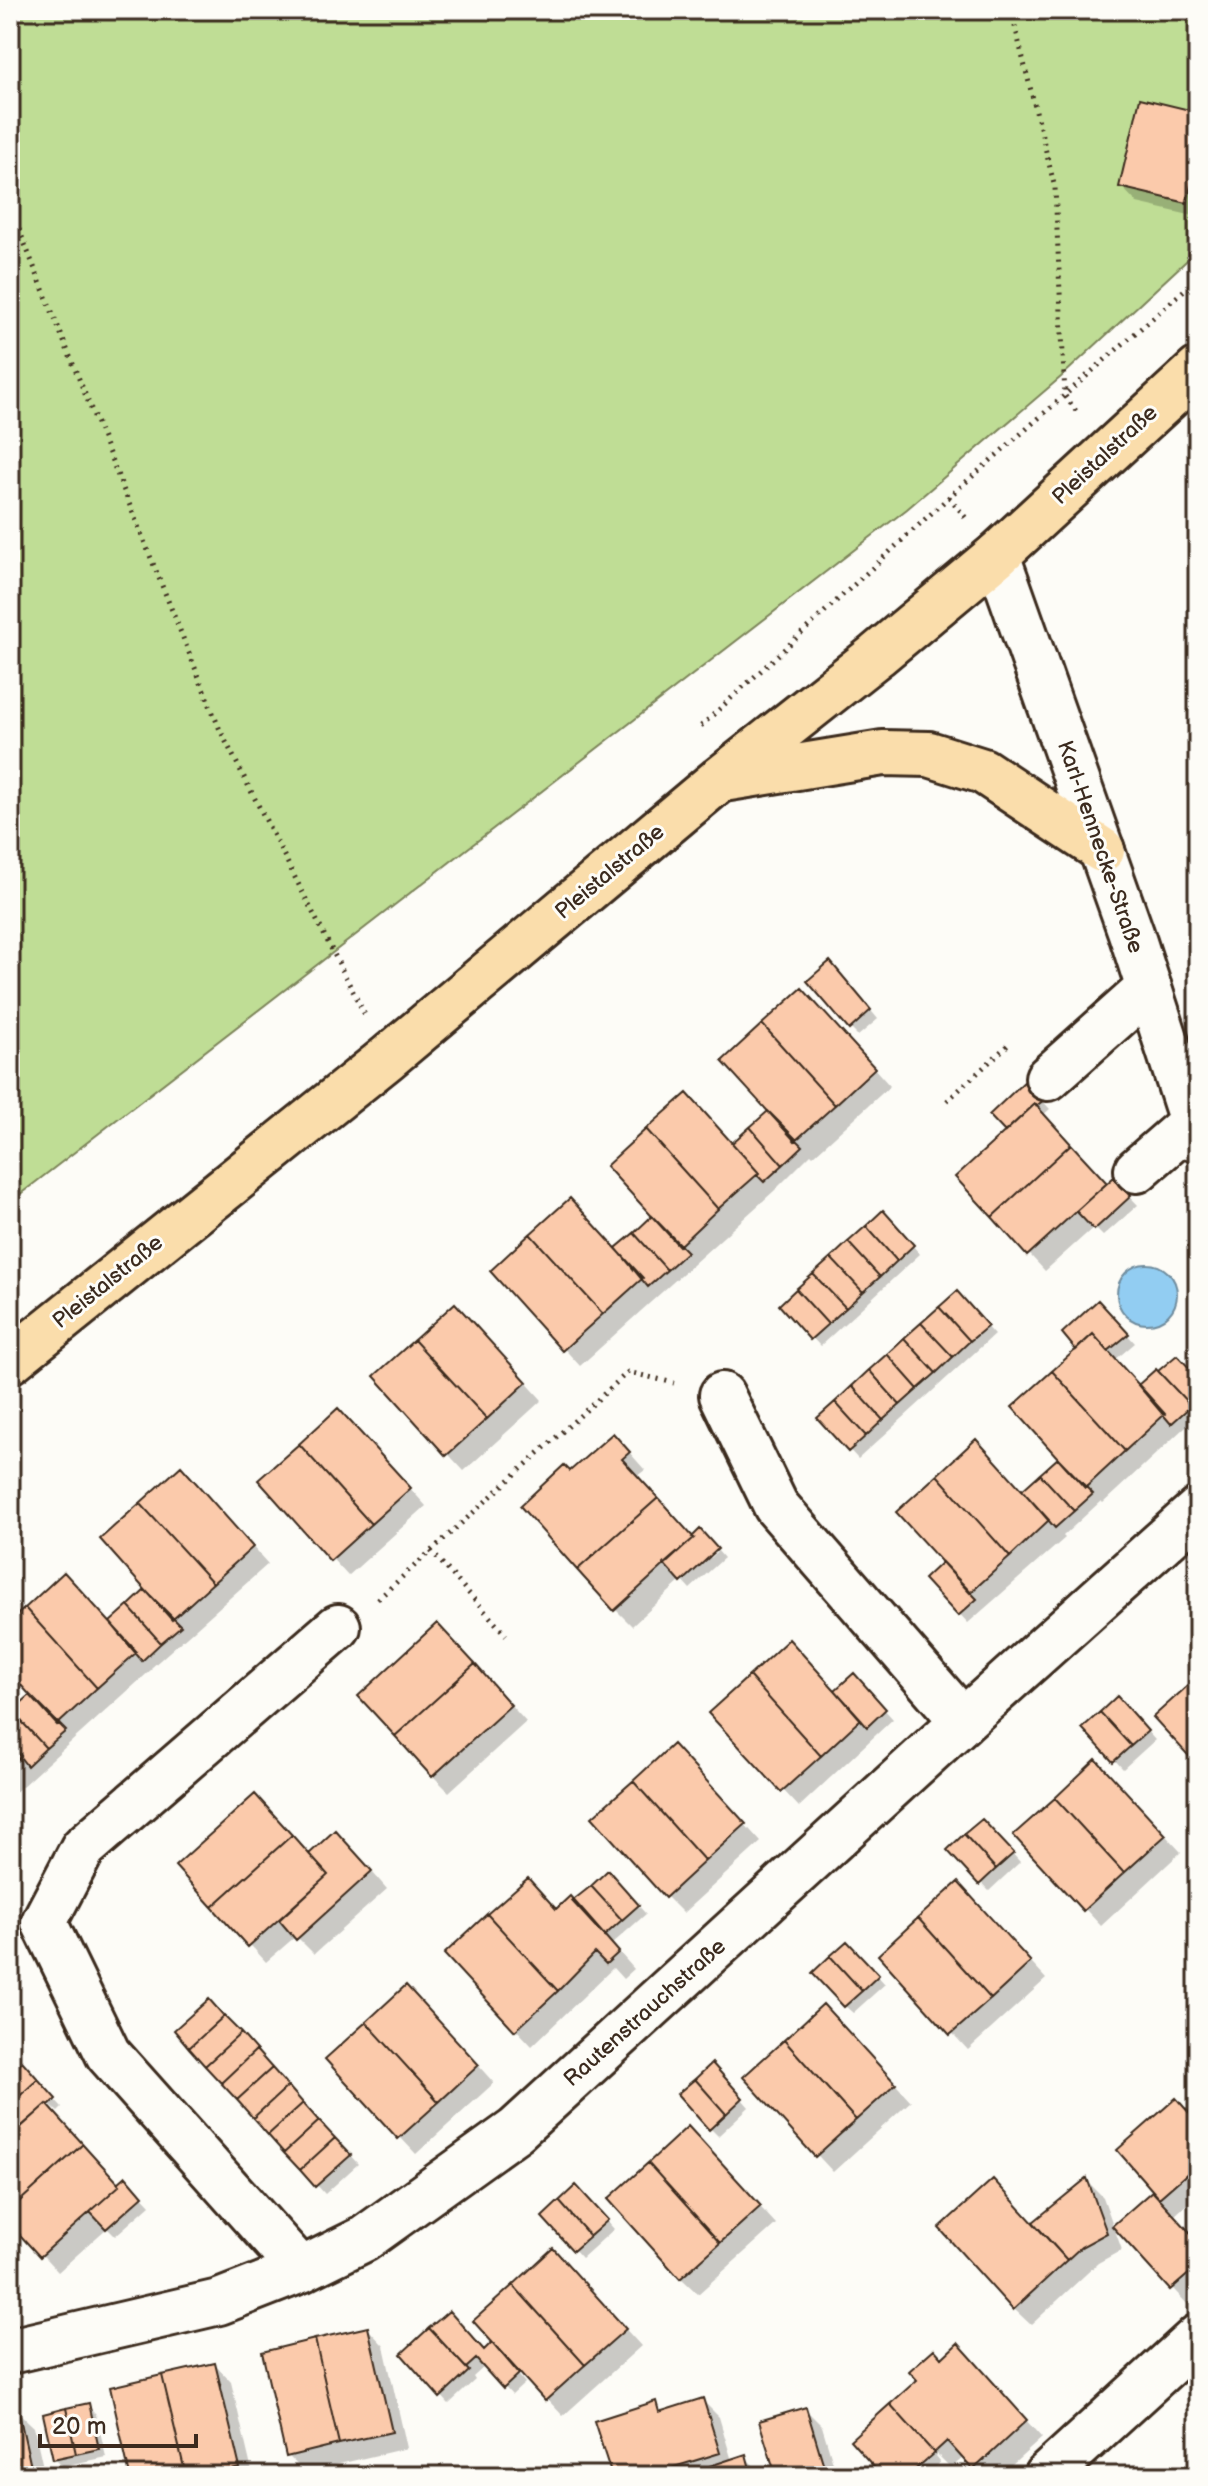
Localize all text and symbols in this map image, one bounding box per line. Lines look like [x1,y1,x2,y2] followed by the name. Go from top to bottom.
[1047,399,1163,511] street label: Pleistalstraße
[1051,737,1149,957] street label: Karl-Hennecke-Straße
[550,819,670,925] street label: Pleistalstraße
[47,1229,169,1335] street label: Pleistalstraße
[558,1933,732,2093] street label: Rautenstrauchstraße
[40,2398,196,2448] scale bar
[52,2412,107,2441] text: 20 m

